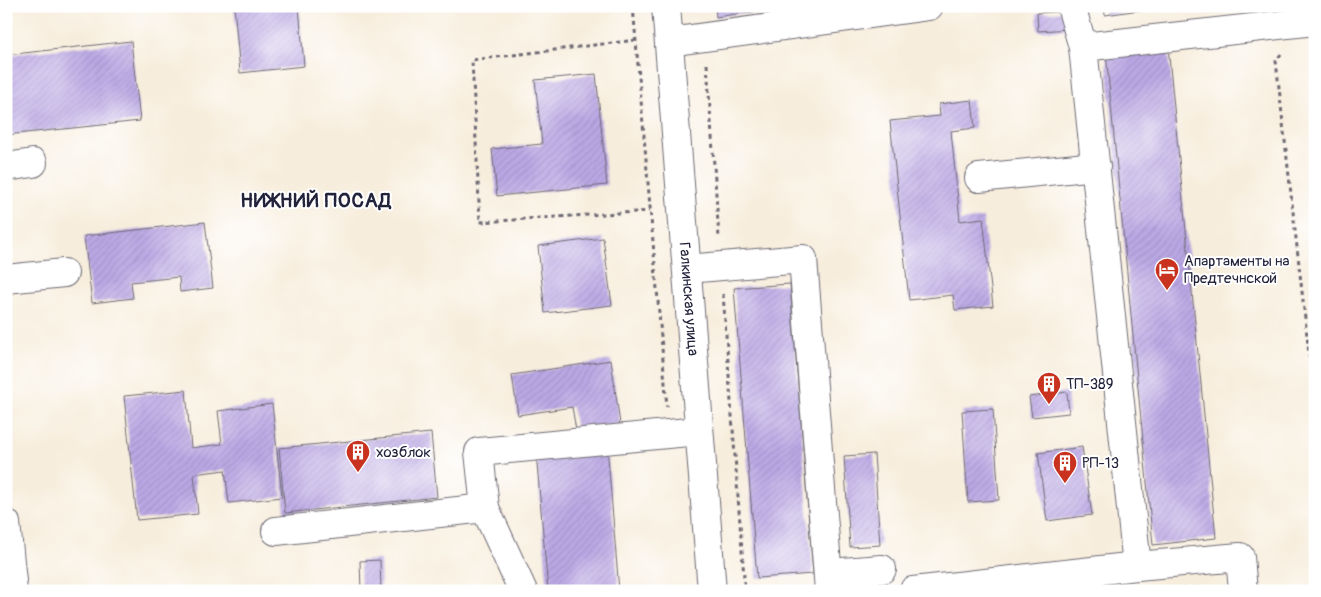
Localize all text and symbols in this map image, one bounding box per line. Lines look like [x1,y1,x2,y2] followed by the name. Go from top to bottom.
[240,188,392,213] district label: НИЖНИЙ ПОСАД
[675,241,703,357] street label: Галкинская улица
[1184,252,1290,288] place label: Апартаменты на Предтечнской
[1154,257,1180,291] hotel icon: Апартаменты на Предтечнской
[1036,371,1062,405] building icon: ТП-389
[1066,375,1113,394] place label: ТП-389
[345,439,371,473] building icon: хозблок
[376,443,431,462] place label: хозблок
[1052,450,1078,484] building icon: РП-13
[1082,454,1119,473] place label: РП-13

